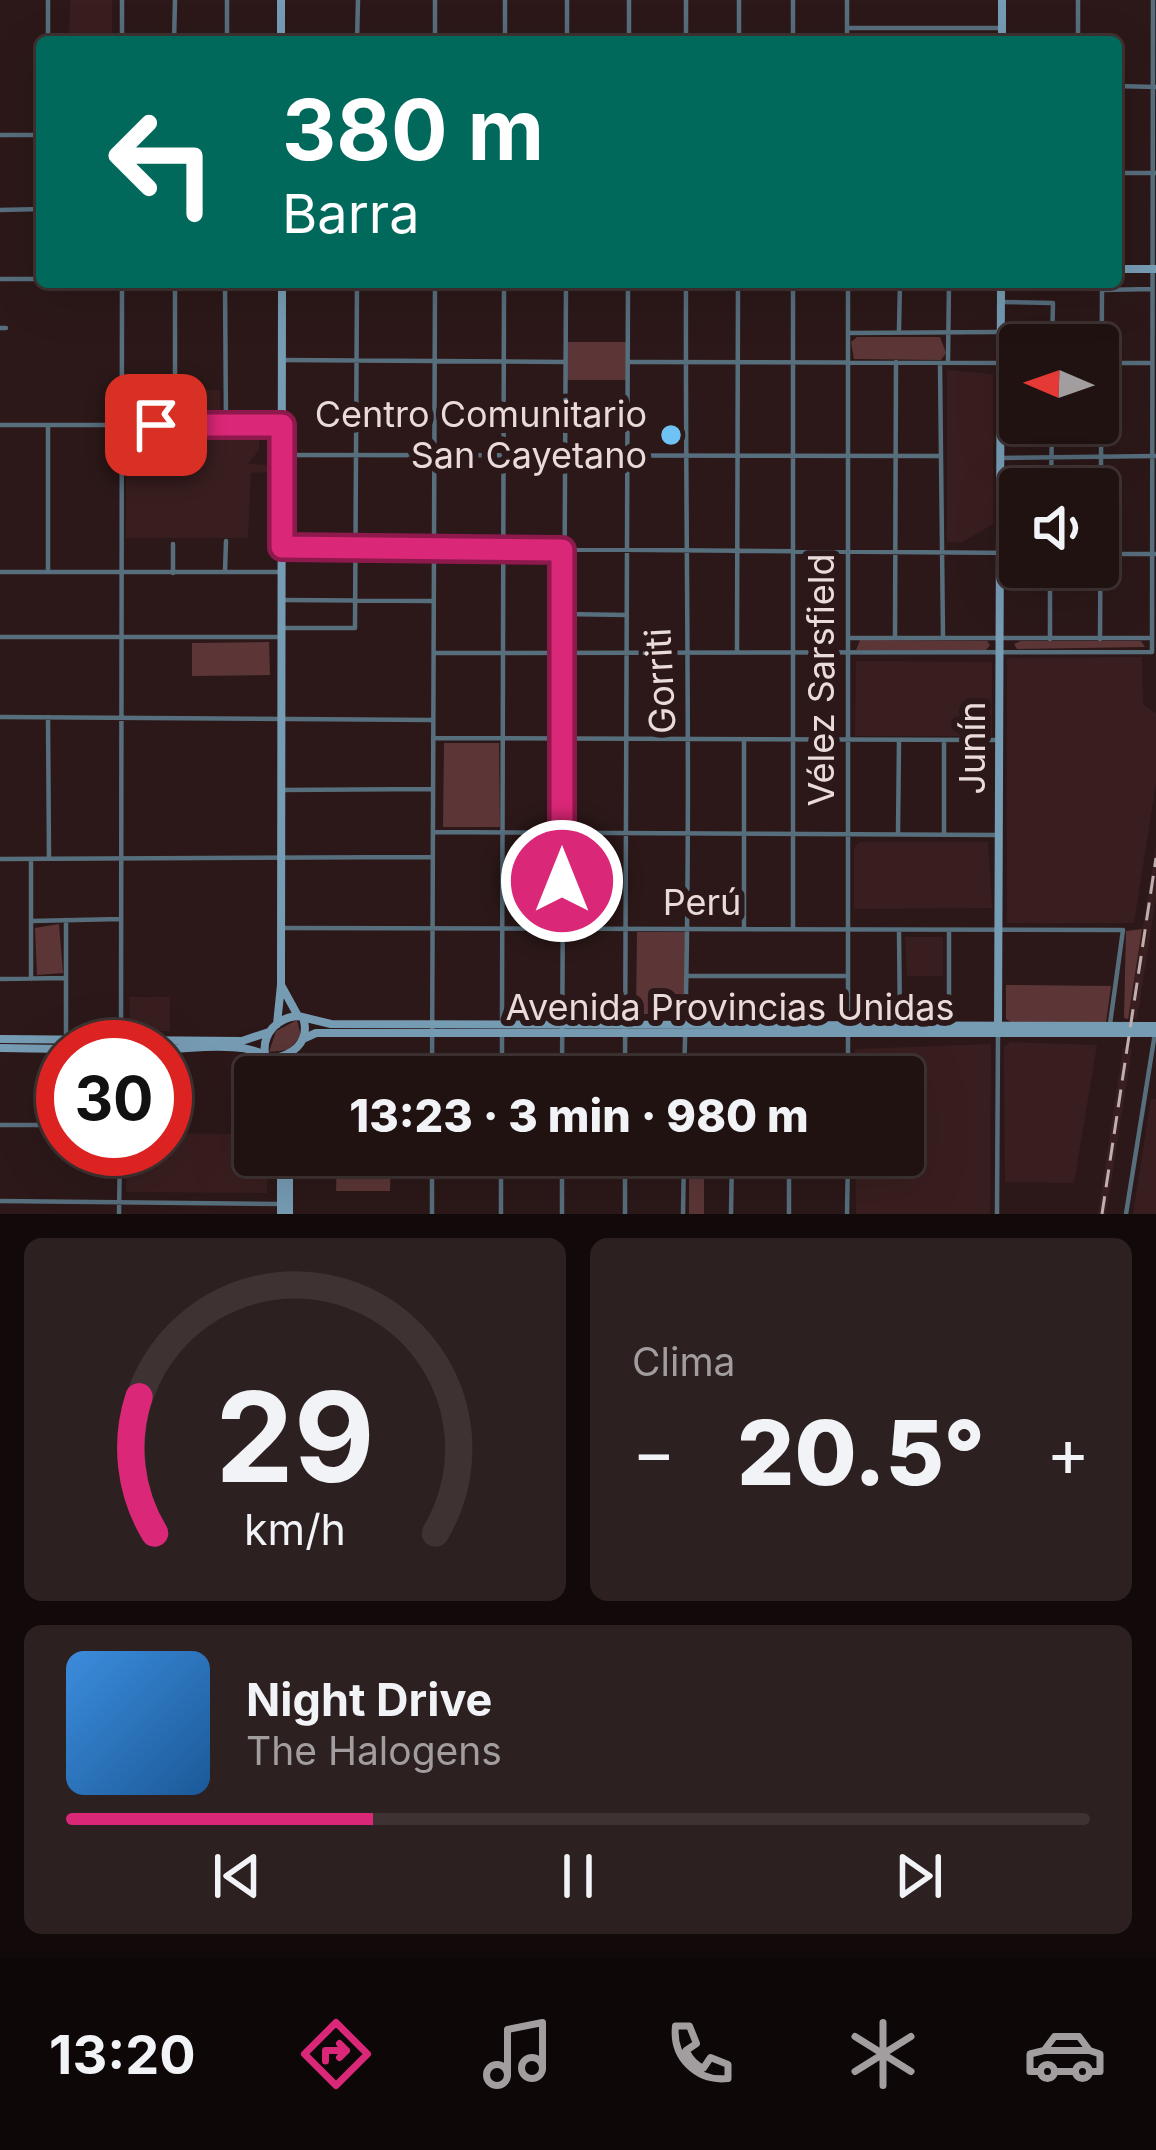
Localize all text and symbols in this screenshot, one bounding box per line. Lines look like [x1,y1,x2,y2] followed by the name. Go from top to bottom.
[282,79,544,180] text: 380 m
[84,84,240,240] icon: left
[282,181,419,246] text: Barra
[999,324,1119,444] north arrow
[999,324,1119,588] map controls
[105,374,207,476] pin
[123,392,189,458] icon: arrive
[315,392,647,477] place label: Centro Comunitario San Cayetano
[658,422,684,448] marker: Centro Comunitario San Cayetano
[999,468,1119,588] button: sound
[799,554,843,806] street label: Vélez Sarsfield
[635,627,685,735] street label: Gorriti
[950,701,994,795] street label: Junín
[499,818,625,944] position arrow
[663,880,741,924] street label: Perú
[506,985,955,1029] street label: Avenida Provincias Unidas
[36,1020,192,1176] speed limit sign: 30
[349,1088,809,1143] text: 13:23 · 3 min · 980 m
[632,1338,735,1385] text: Clima
[215,1361,375,1512] text: 29
[737,1398,985,1507] text: 20.5°
[632,1412,676,1492] text: −
[1046,1412,1090,1492] text: +
[244,1502,346,1554] text: km/h
[246,1672,492,1727] text: Night Drive
[246,1727,502,1774] text: The Halogens
[204,1843,270,1909] icon: previous
[545,1843,611,1909] icon: pause
[886,1843,952,1909] icon: next
[294,2012,378,2096] icon: directions
[476,2012,560,2096] icon: music
[658,2012,742,2096] icon: phone
[841,2012,925,2096] icon: climate
[1023,2012,1107,2096] icon: car
[49,2022,196,2087] text: 13:20

